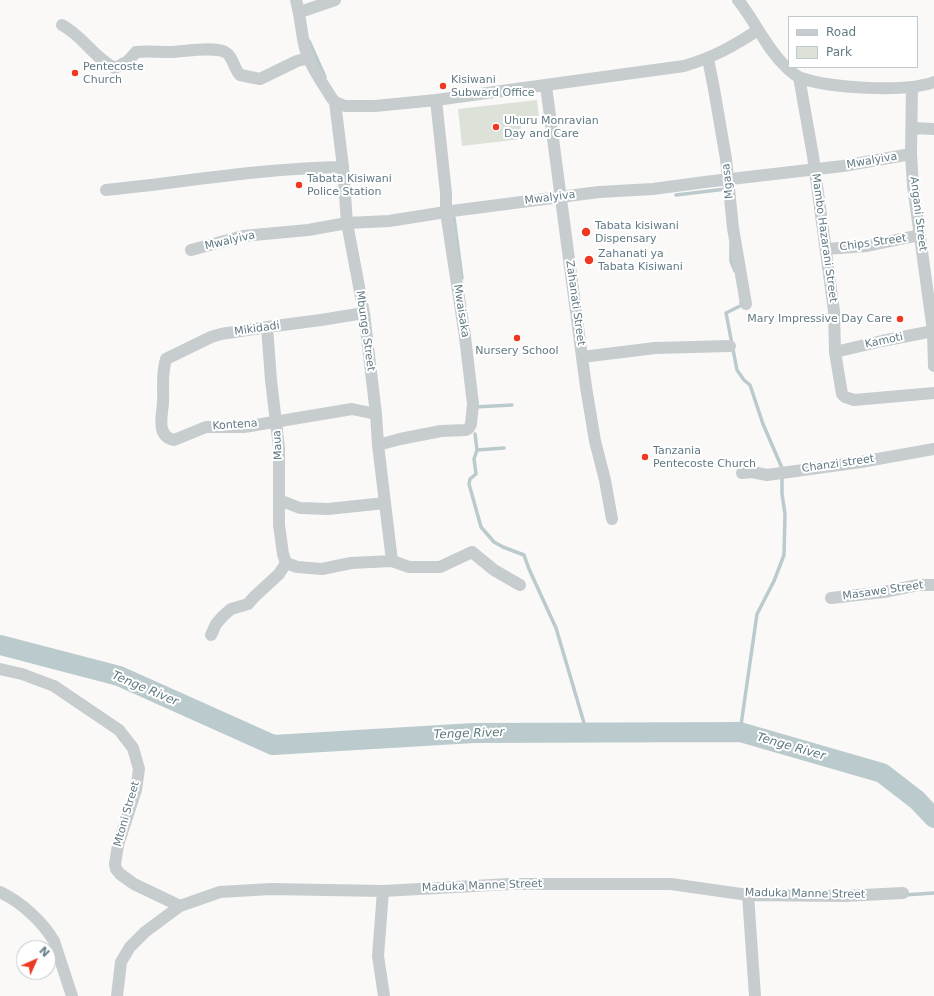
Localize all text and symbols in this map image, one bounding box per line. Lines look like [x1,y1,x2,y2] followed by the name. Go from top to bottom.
[788,16,918,68] legend
[826,25,856,39] text: Road
[826,45,852,59] text: Park
[83,60,144,86] place label: Pentecoste Church
[70,68,80,78] marker: Pentecoste Church
[451,73,535,99] place label: Kisiwani Subward Office
[438,81,448,91] marker: Kisiwani Subward Office
[504,114,599,140] place label: Uhuru Monravian Day and Care
[491,122,501,132] marker: Uhuru Monravian Day and Care
[846,150,898,172] street label: Mwalyiva
[720,163,736,199] street label: Mgasa
[307,172,392,198] place label: Tabata Kisiwani Police Station
[808,173,840,303] street label: Mambo Hazarani Street
[907,176,929,252] street label: Angani Street
[294,180,304,190] marker: Tabata Kisiwani Police Station
[524,188,576,208] street label: Mwalyiva
[595,219,679,245] place label: Tabata kisiwani Dispensary
[580,226,592,238] marker: Tabata kisiwani Dispensary
[204,229,256,253] street label: Mwalyiva
[839,232,907,254] street label: Chips Street
[598,247,683,273] place label: Zahanati ya Tabata Kisiwani
[583,254,595,266] marker: Zahanati ya Tabata Kisiwani
[562,260,588,346] street label: Zahanati Street
[450,283,472,339] street label: Mwaisaka
[353,290,377,372] street label: Mbunge Street
[747,312,892,326] place label: Mary Impressive Day Care
[895,314,905,324] marker: Mary Impressive Day Care
[233,319,281,339] street label: Mikidadi
[864,331,904,351] street label: Kamoti
[512,333,522,343] marker: Nursery School
[475,344,559,358] place label: Nursery School
[212,417,258,433] street label: Kontena
[271,430,285,460] street label: Maua
[653,444,756,470] place label: Tanzania Pentecoste Church
[640,452,650,462] marker: Tanzania Pentecoste Church
[801,452,875,476] street label: Chanzi street
[842,579,924,603] street label: Masawe Street
[110,669,180,709] water label: Tenge River
[433,726,505,742] water label: Tenge River
[755,730,827,764] water label: Tenge River
[111,780,143,848] street label: Mtoni Street
[422,877,542,895] street label: Maduka Manne Street
[745,886,865,902] street label: Maduka Manne Street
[16,940,56,980] north arrow
[36,944,52,960] text: N

